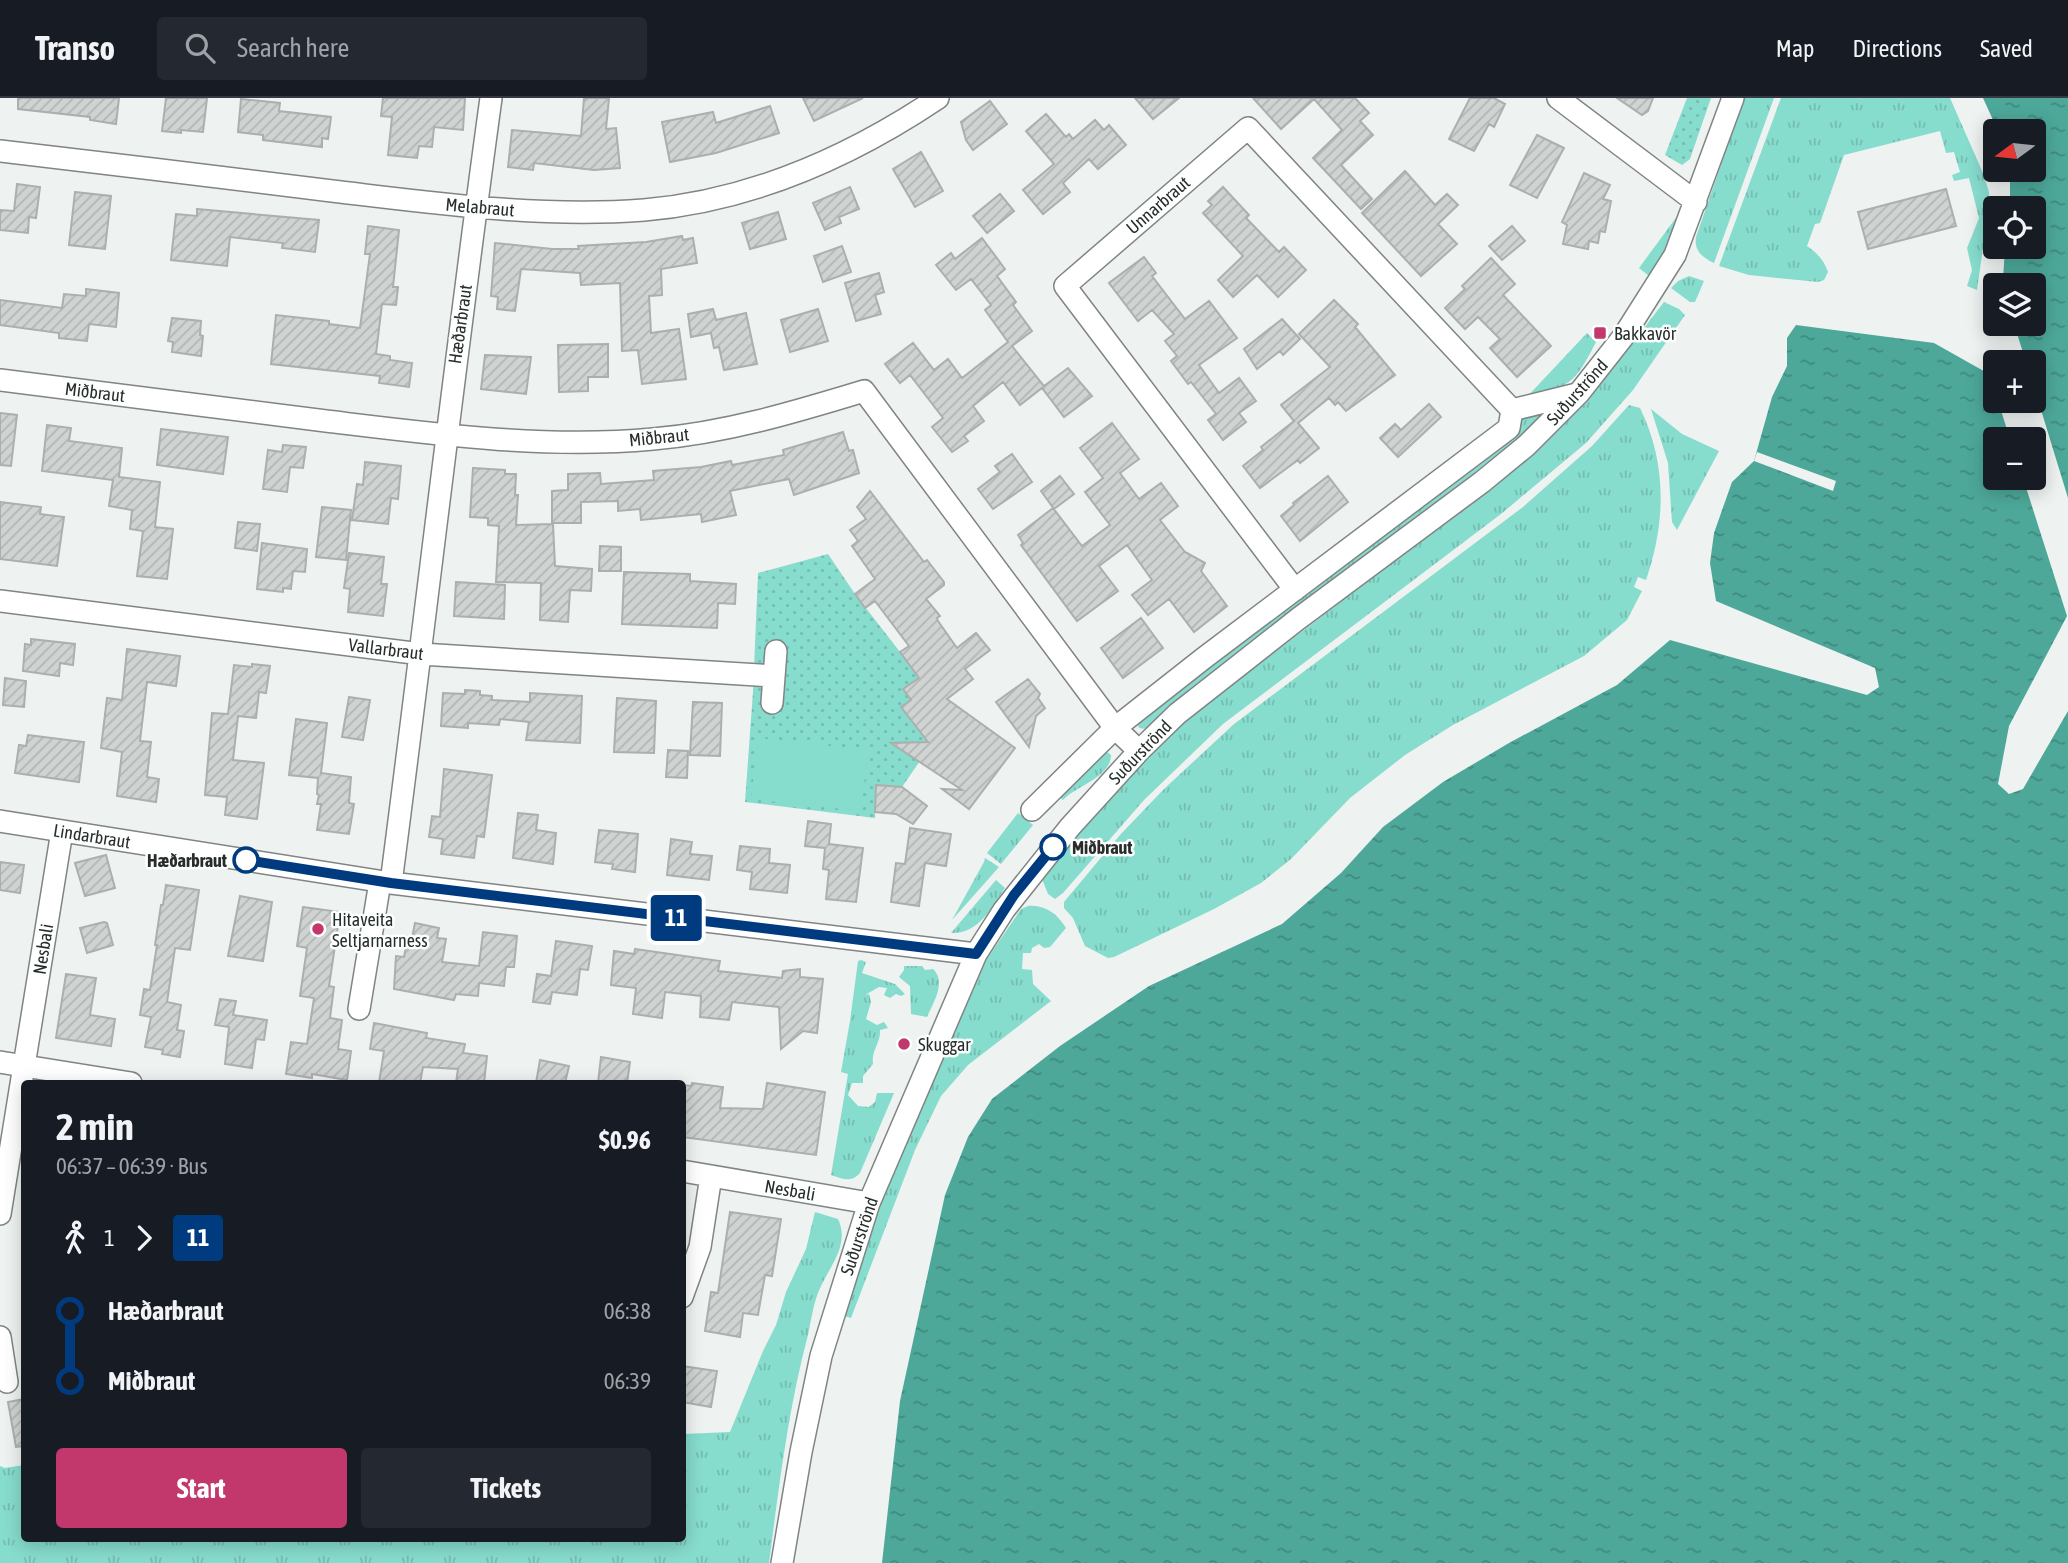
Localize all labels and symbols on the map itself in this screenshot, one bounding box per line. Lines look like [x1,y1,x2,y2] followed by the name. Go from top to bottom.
[1983,119,2046,182] north arrow
[1122,172,1194,238] street label: Unnarbraut
[445,194,515,220] street label: Melabraut
[444,283,476,365] street label: Hæðarbraut
[1614,323,1677,344] place label: Bakkavör
[1592,325,1608,341] marker: Bakkavör
[1542,355,1612,429] street label: Suðurströnd
[64,378,126,406] street label: Miðbraut
[628,423,690,451] street label: Miðbraut
[347,634,425,664] street label: Vallarbraut
[1104,715,1176,789] street label: Suðurströnd
[52,820,132,852] street label: Lindarbraut
[1040,834,1066,860] marker: Miðbraut
[1072,837,1133,858] place label: Miðbraut
[233,847,259,873] marker: Hæðarbraut
[147,850,228,871] place label: Hæðarbraut
[644,895,708,941] line badge: 11
[332,909,428,951] place label: Hitaveita Seltjarnarness
[310,921,326,937] marker: Hitaveita Seltjarnarness
[29,922,57,976] street label: Nesbali
[918,1034,971,1055] place label: Skuggar
[896,1036,912,1052] marker: Skuggar
[763,1175,817,1205] street label: Nesbali
[836,1194,882,1278] street label: Suðurströnd

